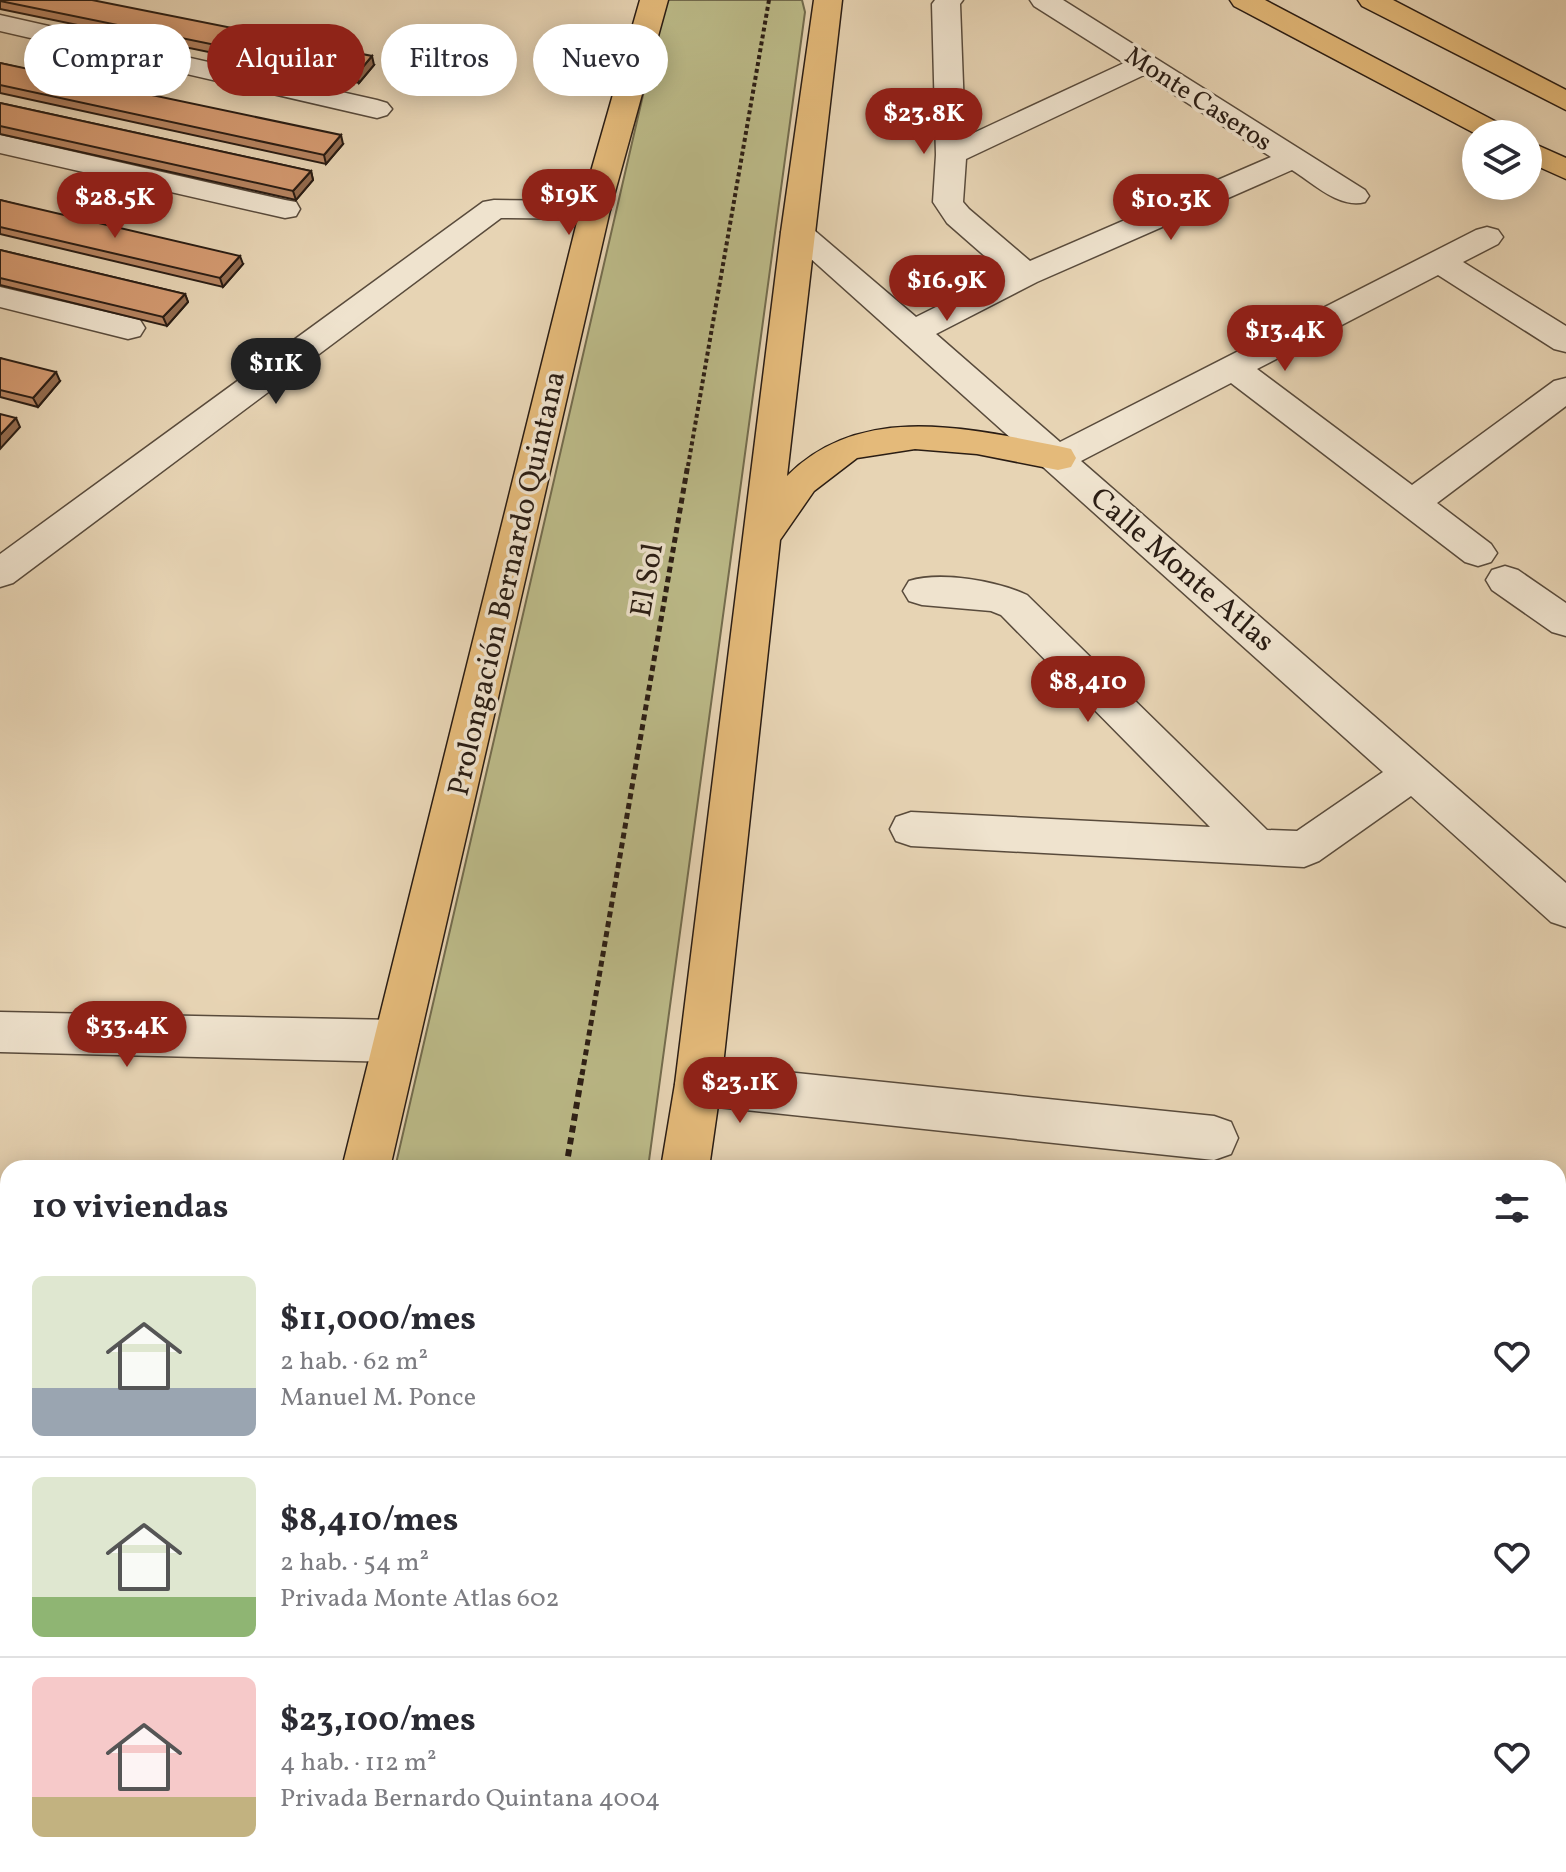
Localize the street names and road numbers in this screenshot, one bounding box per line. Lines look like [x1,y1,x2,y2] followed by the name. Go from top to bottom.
[1117,39,1278,161] street label: Monte Caseros
[439,367,577,800] street label: Prolongación Bernardo Quintana
[1080,478,1283,663] street label: Calle Monte Atlas
[621,540,675,621] street label: El Sol

